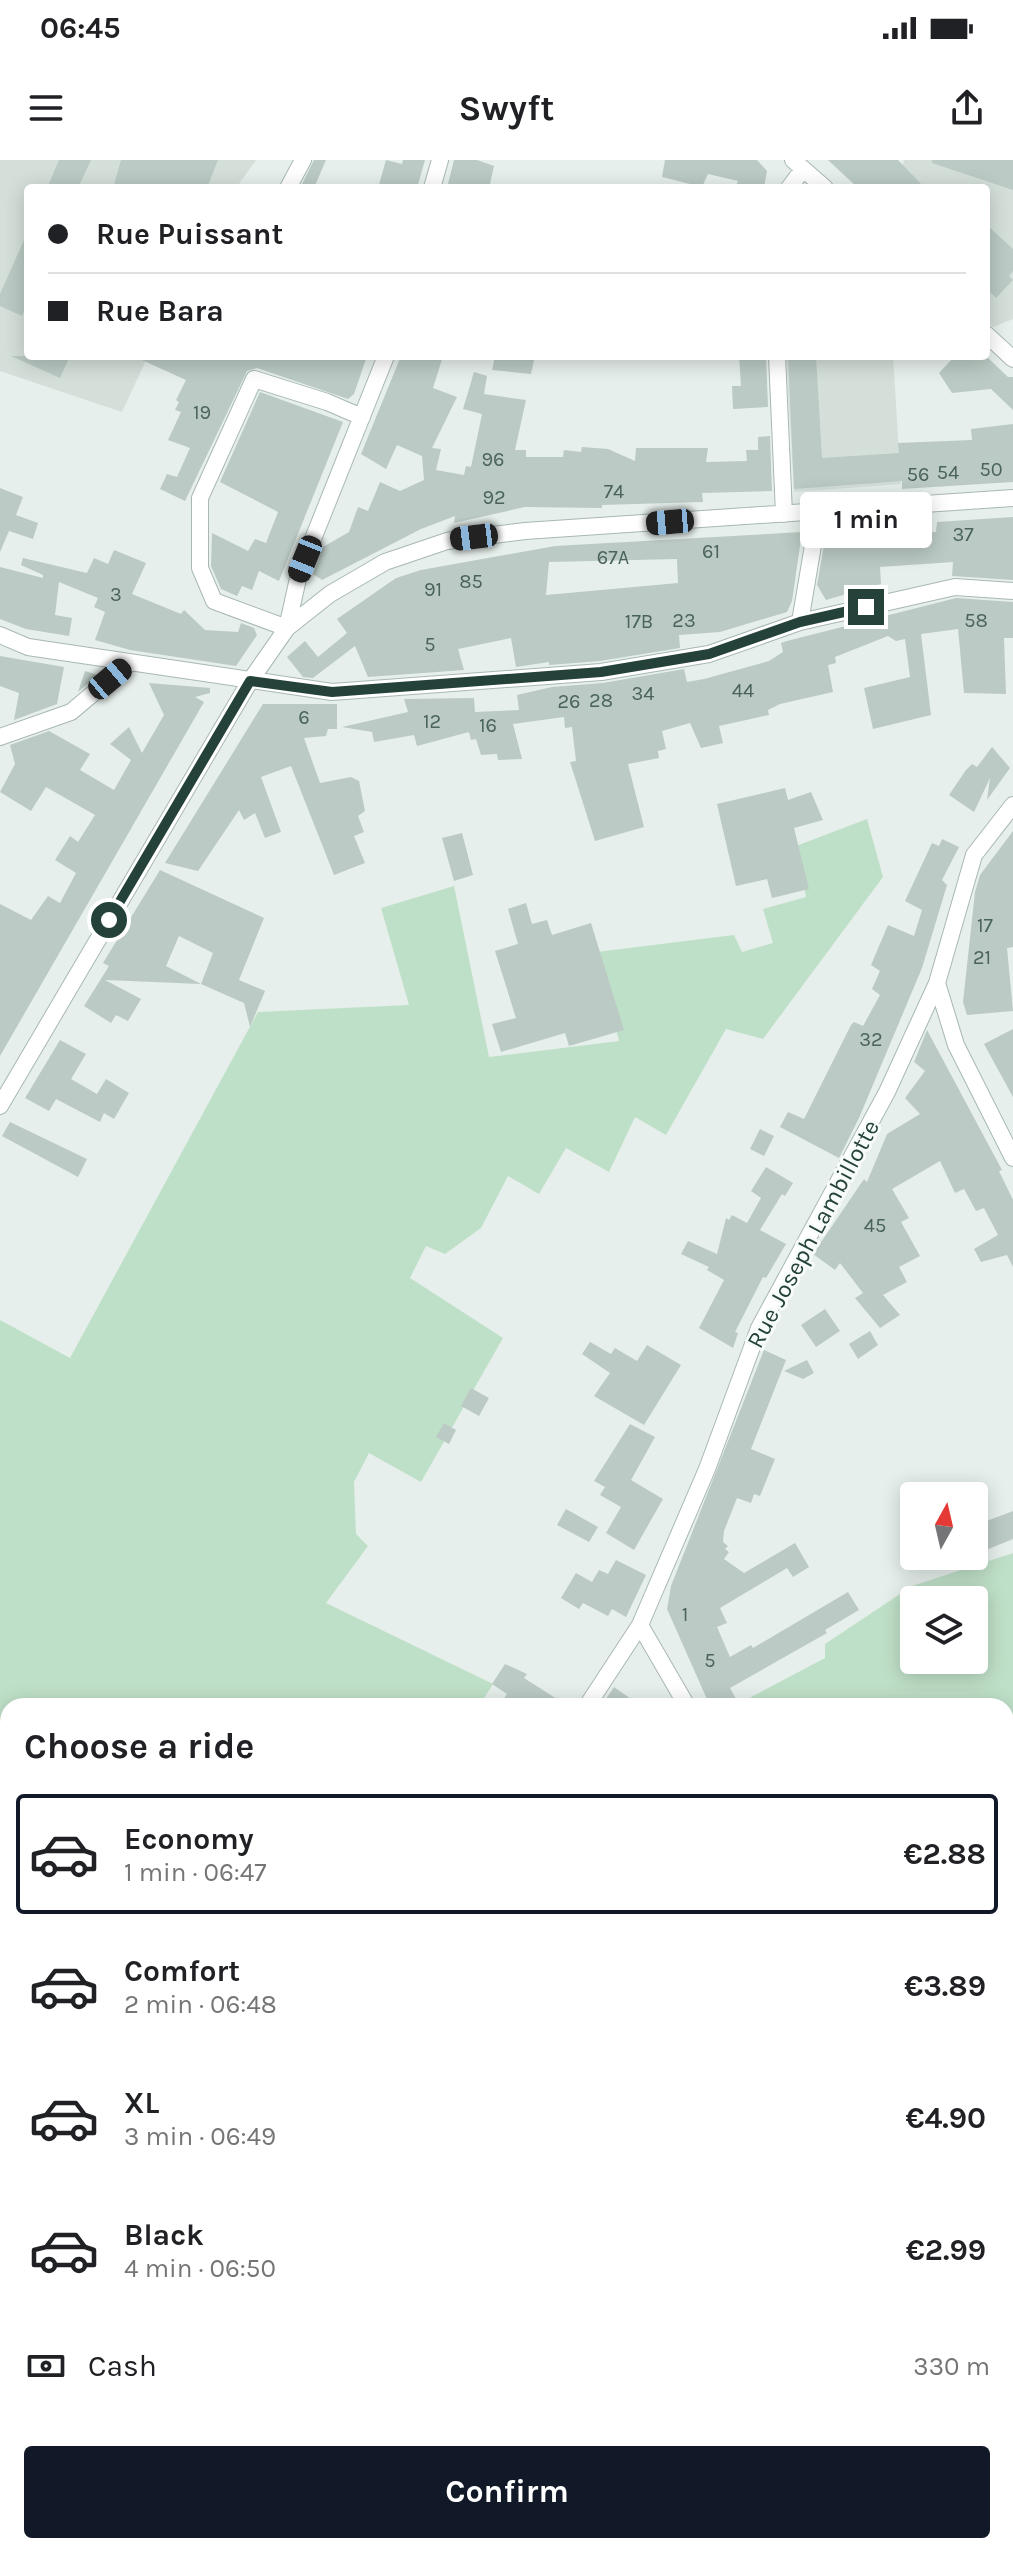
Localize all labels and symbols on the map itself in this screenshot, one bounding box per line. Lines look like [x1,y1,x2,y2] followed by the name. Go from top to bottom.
[193,401,211,424] house number: 19
[481,448,505,471] house number: 96
[979,458,1003,481] house number: 50
[937,461,959,484] house number: 54
[907,463,929,486] house number: 56
[604,480,624,503] house number: 74
[482,486,506,509] house number: 92
[800,491,932,547] callout: 1 min
[645,508,695,536] car
[449,522,499,552] car
[952,523,974,546] house number: 37
[285,532,325,586] car
[702,540,720,563] house number: 61
[597,546,629,569] house number: 67A
[459,570,483,593] house number: 85
[424,578,442,601] house number: 91
[110,583,122,606] house number: 3
[848,589,884,625] route end
[672,609,696,632] house number: 23
[964,609,988,632] house number: 58
[625,610,653,633] house number: 17B
[424,633,436,656] house number: 5
[84,654,136,704] car
[732,679,754,702] house number: 44
[632,682,654,705] house number: 34
[589,689,613,712] house number: 28
[557,690,581,713] house number: 26
[298,706,310,729] house number: 6
[423,710,441,733] house number: 12
[479,714,497,737] house number: 16
[91,902,127,938] route start
[977,914,994,937] house number: 17
[973,946,991,969] house number: 21
[859,1028,883,1051] house number: 32
[741,1115,885,1353] street label: Rue Joseph Lambillotte
[864,1214,886,1237] house number: 45
[900,1482,988,1570] north arrow
[682,1603,688,1626] house number: 1
[704,1649,716,1672] house number: 5

